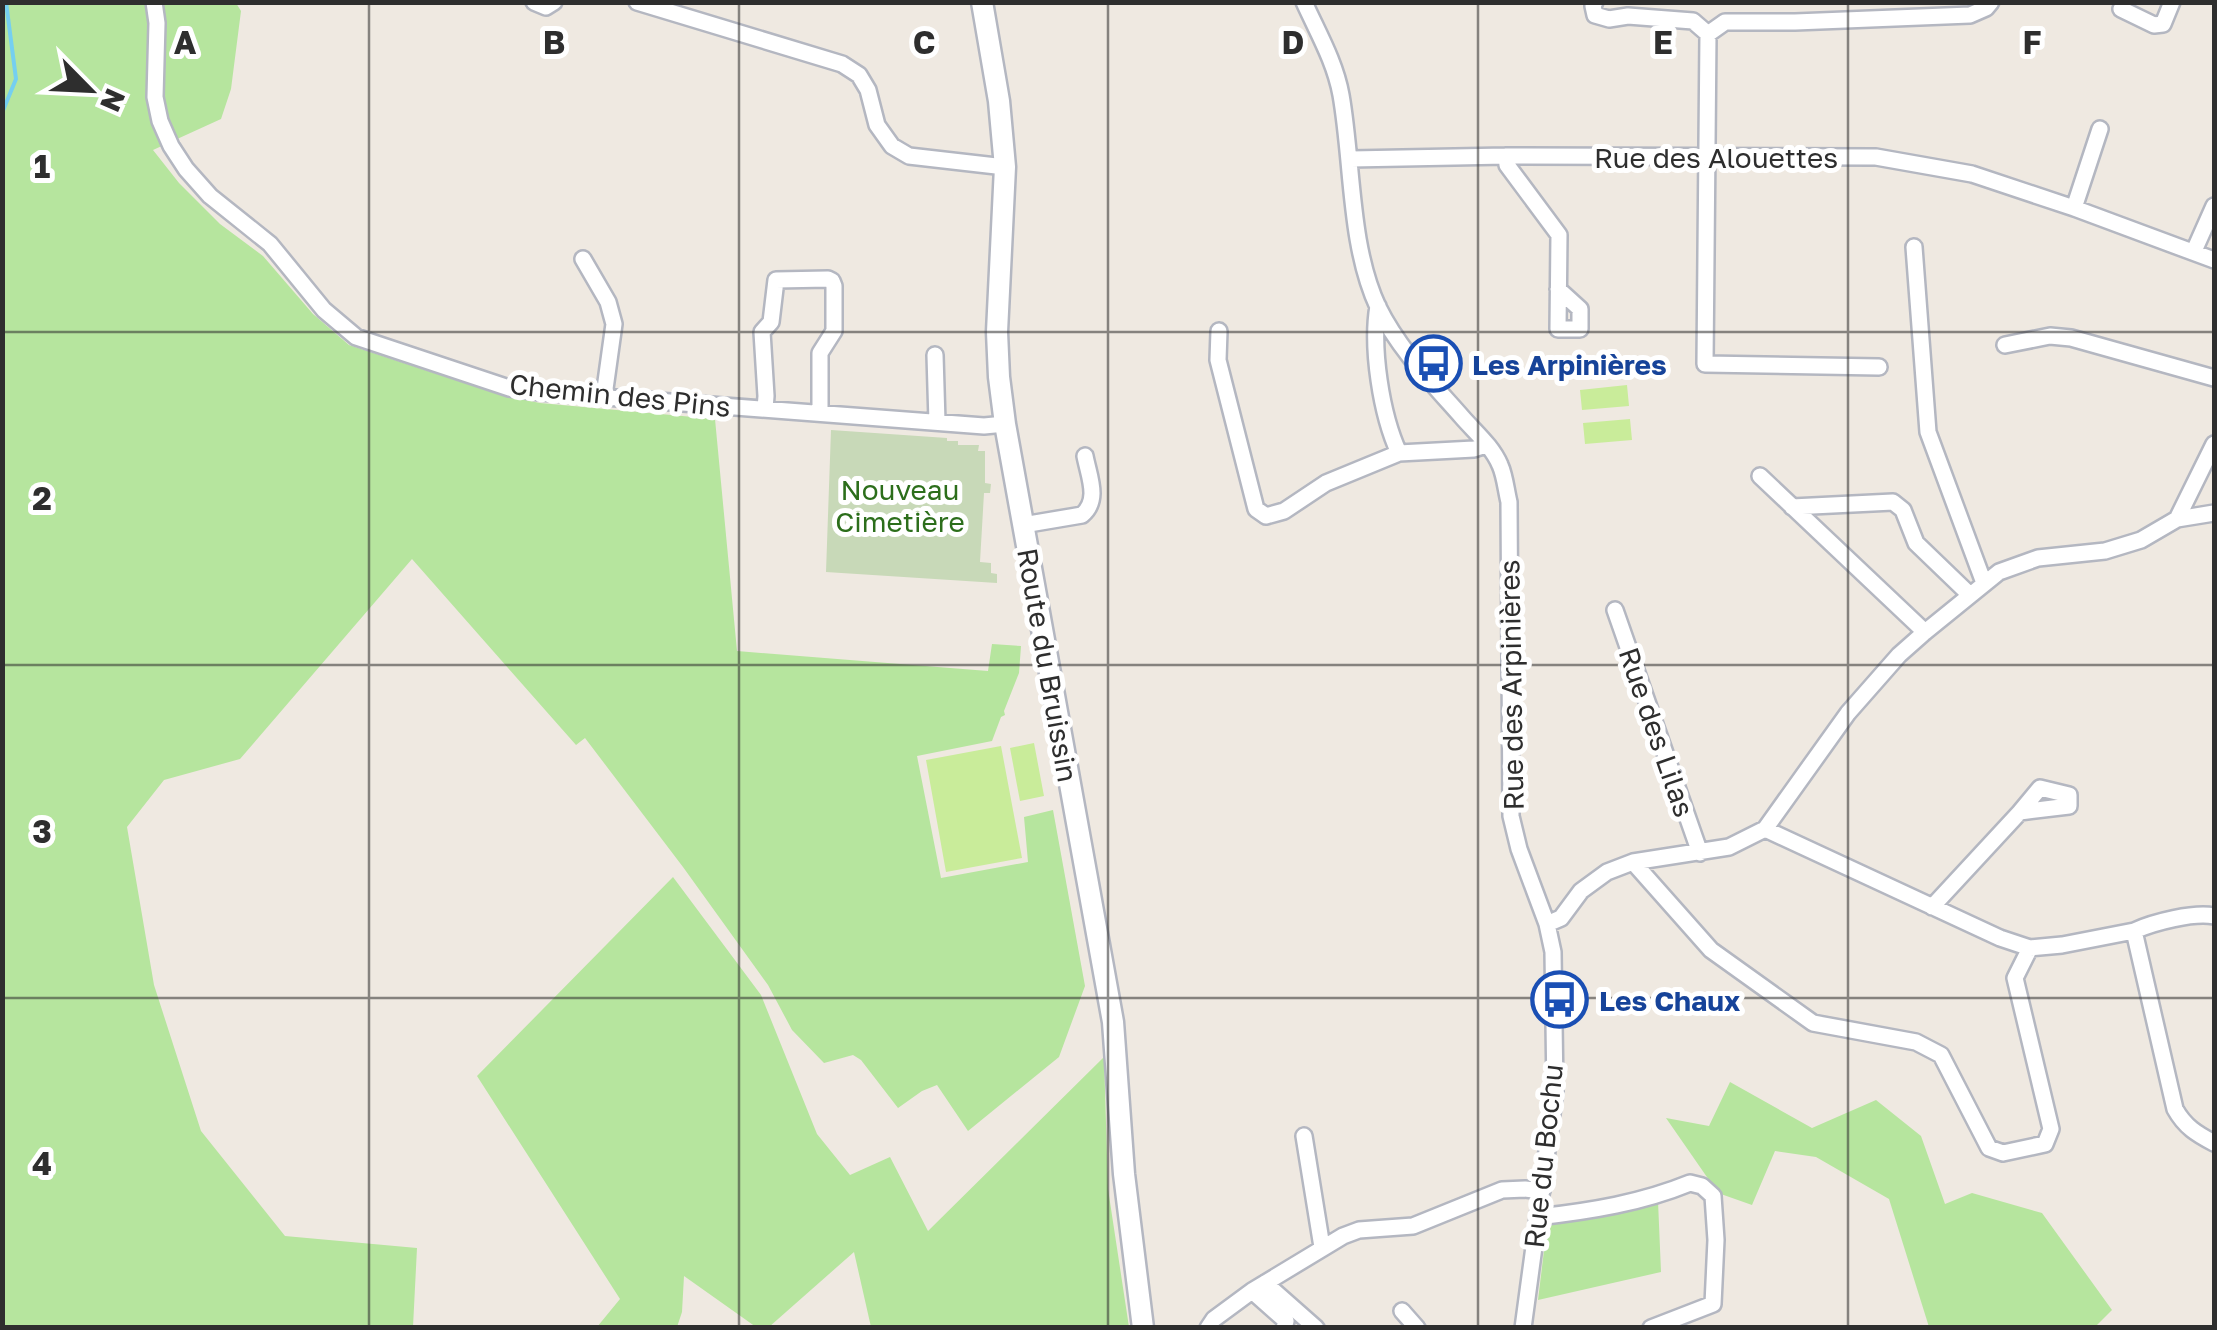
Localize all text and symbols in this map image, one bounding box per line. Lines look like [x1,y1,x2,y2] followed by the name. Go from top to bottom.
[174,23,197,61] text: A
[543,23,565,61] text: B
[913,23,935,61] text: C
[1282,23,1304,61] text: D
[1653,23,1673,61] text: E
[2022,23,2042,61] text: F
[40,40,140,140] north arrow
[94,84,133,117] text: N
[1594,141,1838,174] street label: Rue des Alouettes
[34,147,50,185] text: 1
[1403,334,1463,394] bus stop icon: Les Arpinières
[1472,348,1667,381] place label: Les Arpinières
[508,367,732,423] street label: Chemin des Pins
[835,473,965,538] park label: Nouveau Cimetière
[32,479,52,517] text: 2
[1011,546,1085,784] street label: Route du Bruissin
[1492,559,1530,811] street label: Rue des Arpinières
[1613,643,1701,821] street label: Rue des Lilas
[32,812,52,850] text: 3
[1530,970,1590,1030] bus stop icon: Les Chaux
[1599,984,1740,1017] place label: Les Chaux
[1517,1062,1569,1250] street label: Rue du Bochu
[32,1144,52,1182] text: 4

